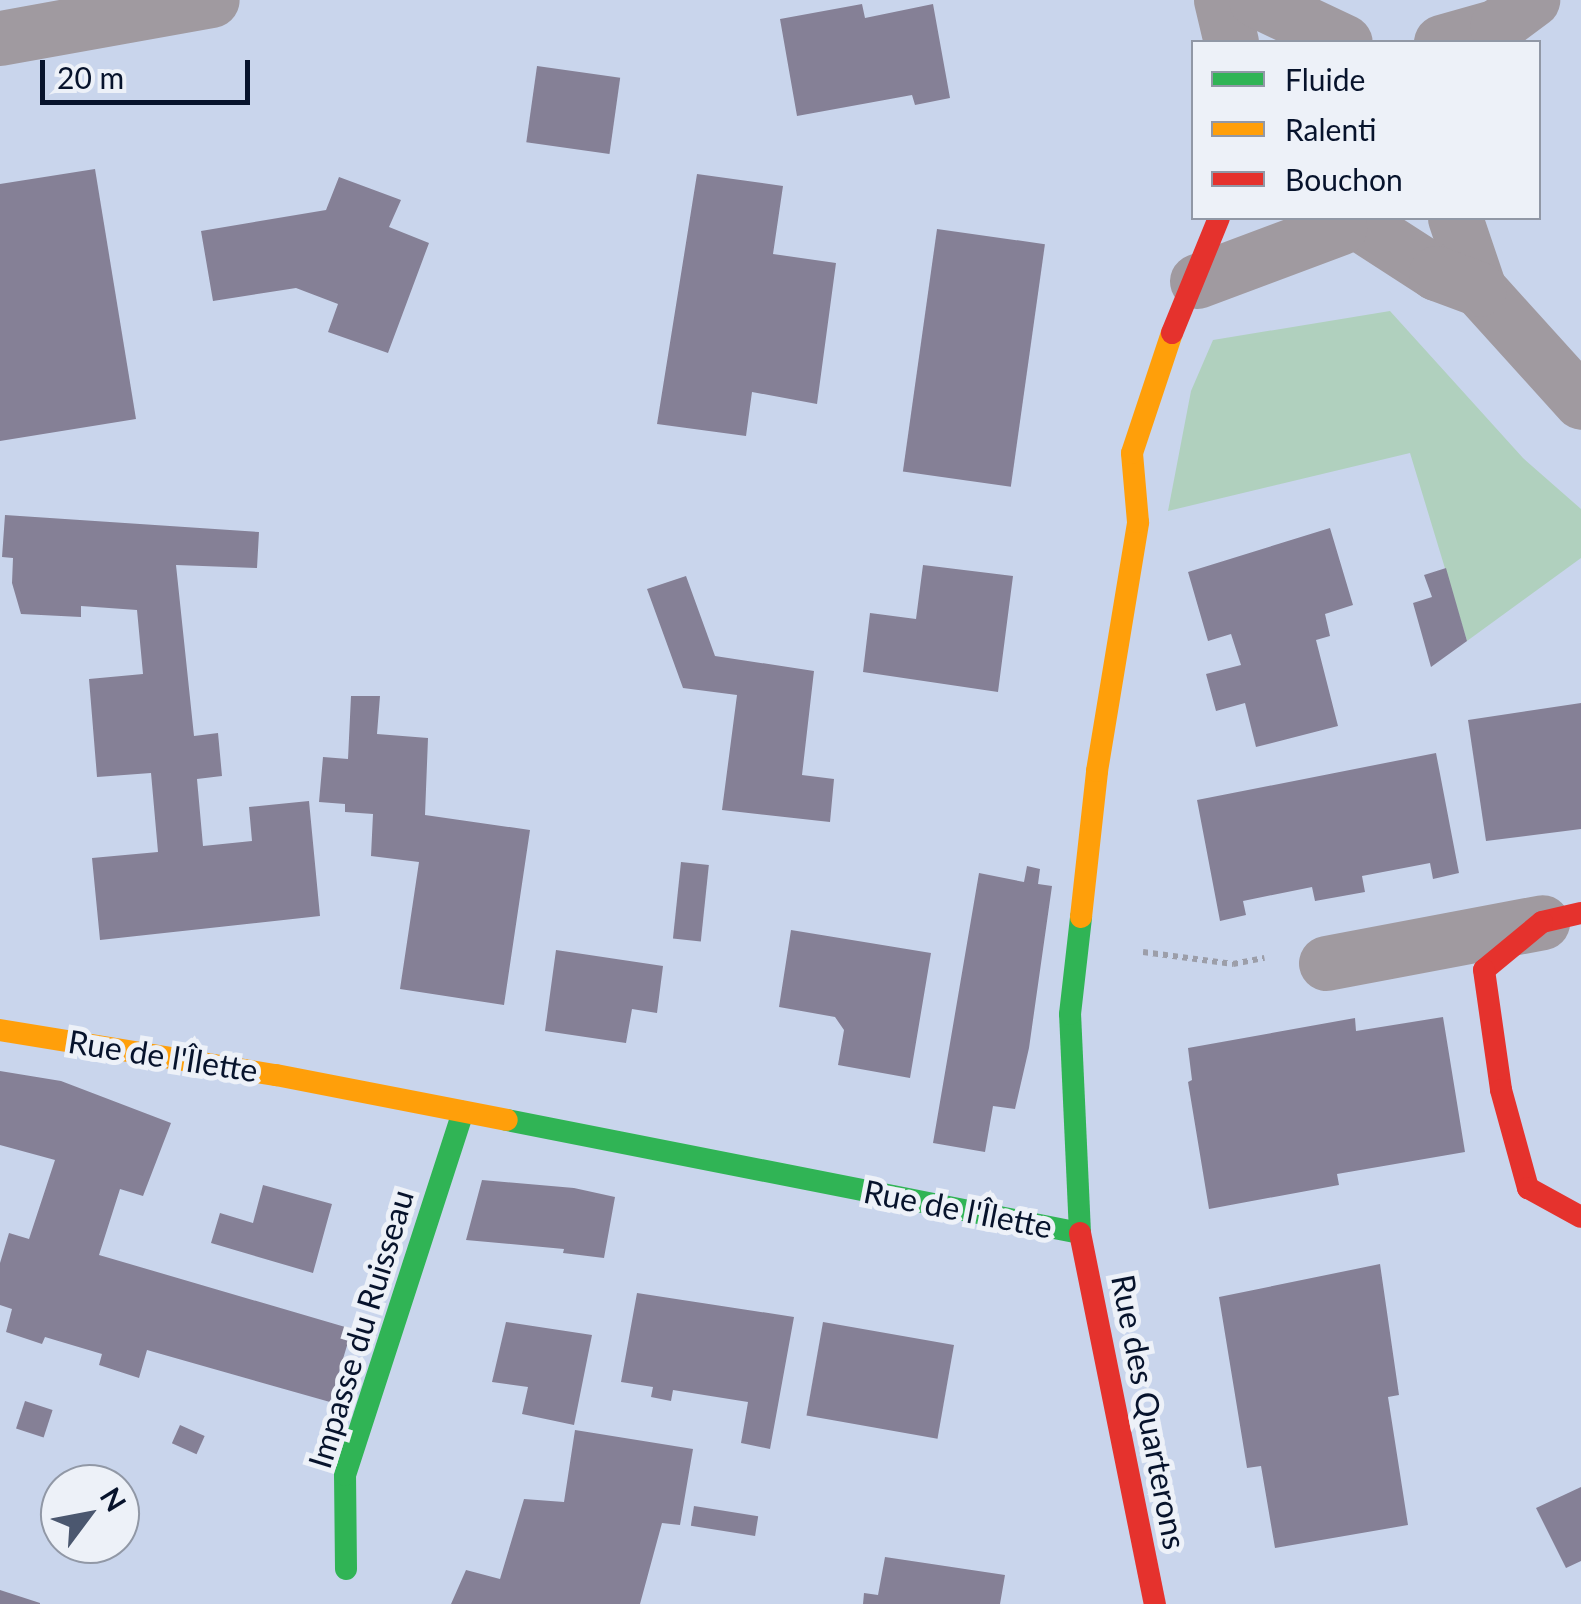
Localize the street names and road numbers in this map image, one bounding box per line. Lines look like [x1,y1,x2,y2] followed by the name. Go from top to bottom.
[66,1022,260,1090] street label: Rue de l'Îlette
[861,1172,1055,1246] street label: Rue de l'Îlette
[300,1185,422,1473] street label: Impasse du Ruisseau
[1104,1271,1194,1553] street label: Rue des Quarterons

